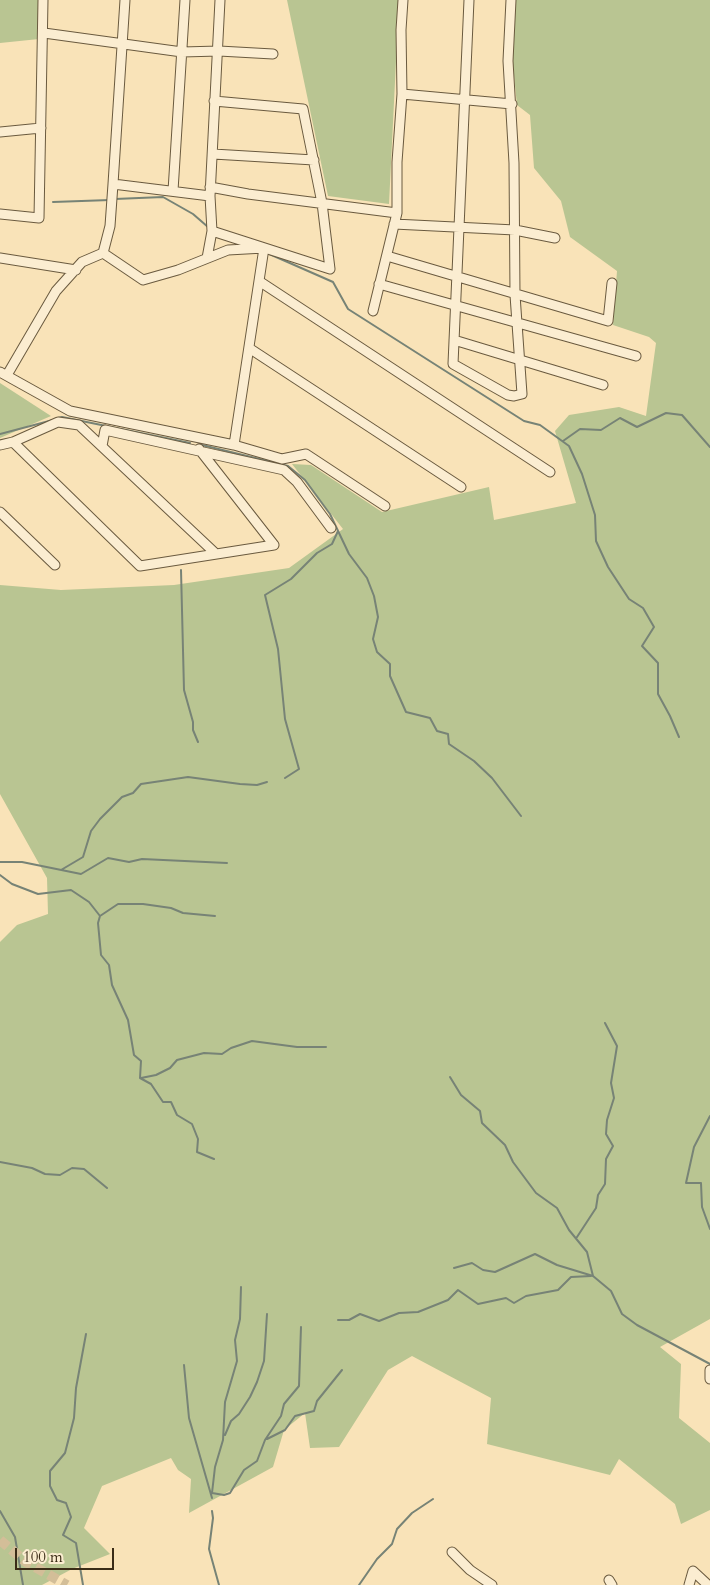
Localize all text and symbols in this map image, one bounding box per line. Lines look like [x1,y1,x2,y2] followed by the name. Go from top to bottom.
[18,1538,116,1570] scale bar
[23,1547,63,1567] text: 100 m

